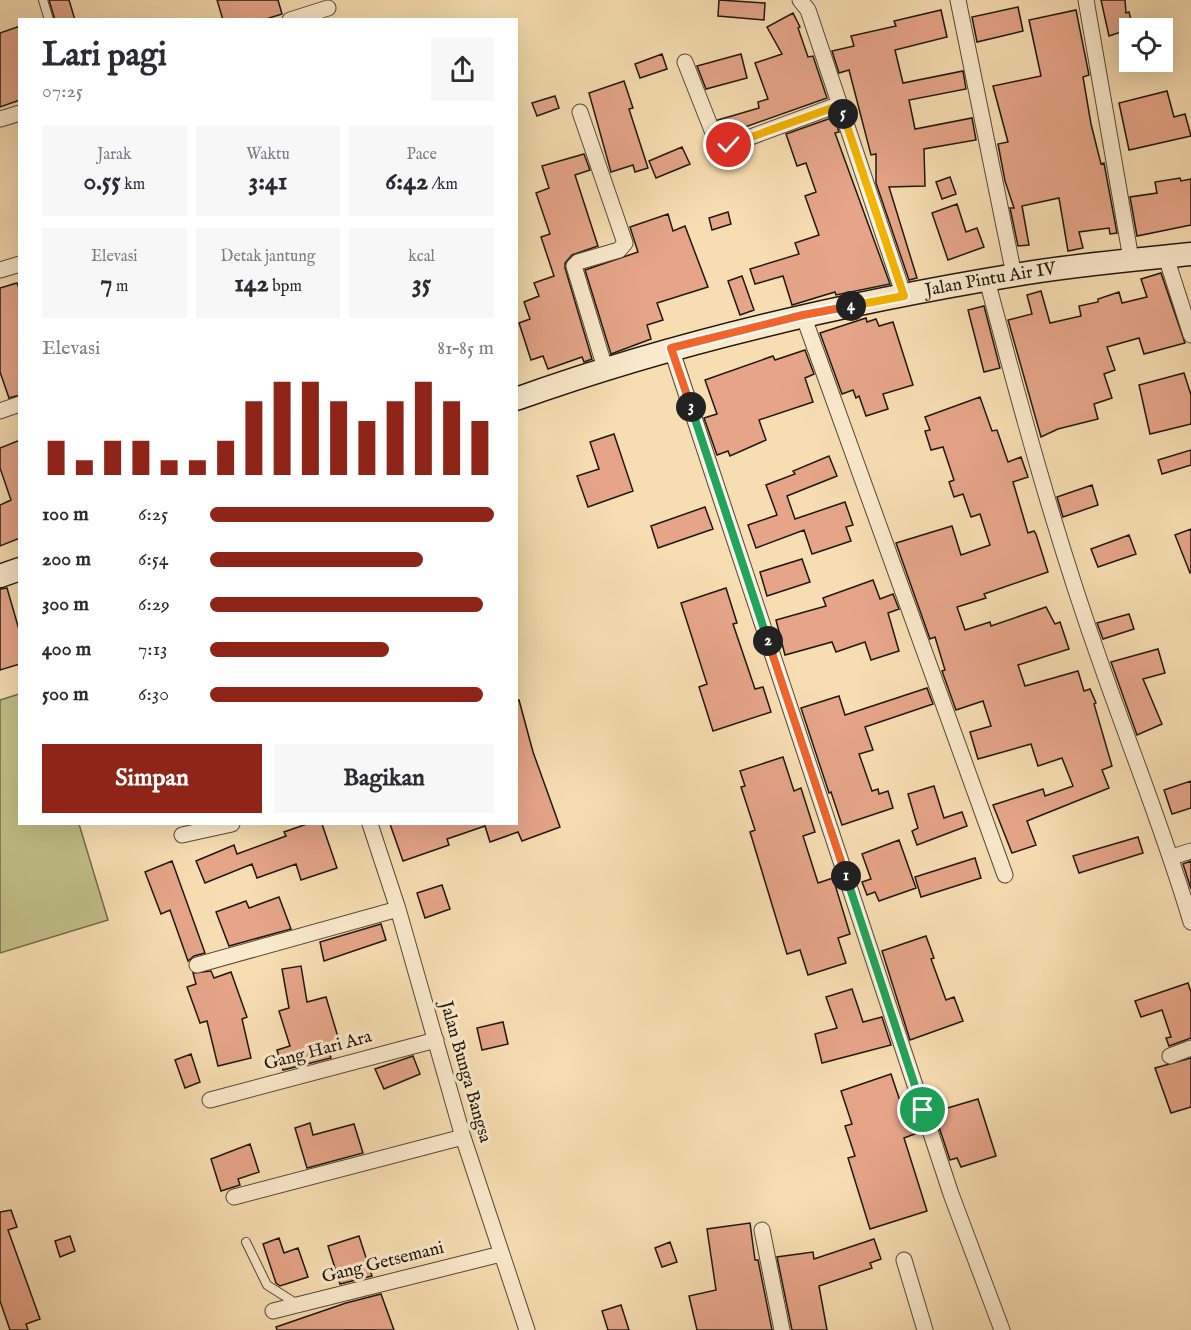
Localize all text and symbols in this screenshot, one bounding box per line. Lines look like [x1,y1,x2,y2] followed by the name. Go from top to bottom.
[1119,18,1173,72] map controls
[1119,18,1173,72] button: locate
[42,35,167,77] text: Lari pagi
[431,38,494,101] button: share
[42,79,83,104] text: 07:25
[828,99,858,129] pin: 5
[840,104,846,124] text: 5
[703,119,754,170] pin
[712,128,745,161] icon: check
[97,145,132,165] text: Jarak
[246,145,290,165] text: Waktu
[407,145,437,165] text: Pace
[84,165,121,198] text: 0.55
[248,165,287,198] text: 3:41
[385,165,428,198] text: 6:42
[121,175,145,195] text: km
[428,175,458,195] text: /km
[91,247,138,267] text: Elevasi
[221,247,315,267] text: Detak jantung
[408,247,435,267] text: kcal
[921,257,1059,302] street label: Jalan Pintu Air IV
[100,267,112,300] text: 7
[234,267,269,300] text: 142
[412,267,431,300] text: 35
[112,277,128,297] text: m
[269,277,302,297] text: bpm
[836,291,866,321] pin: 4
[847,296,855,316] text: 4
[42,336,100,361] text: Elevasi
[437,336,494,361] text: 81–85 m
[676,392,706,422] pin: 3
[688,397,694,417] text: 3
[42,502,89,527] text: 100 m
[138,502,168,527] text: 6:25
[42,547,91,572] text: 200 m
[138,547,169,572] text: 6:54
[42,592,89,617] text: 300 m
[138,592,170,617] text: 6:29
[753,626,783,656] pin: 2
[764,631,772,651] text: 2
[42,637,91,662] text: 400 m
[138,637,168,662] text: 7:13
[42,682,89,707] text: 500 m
[138,682,169,707] text: 6:30
[42,744,262,813] button: Simpan
[274,744,494,813] button: Bagikan
[831,861,861,891] pin: 1
[843,866,849,886] text: 1
[433,997,496,1146] street label: Jalan Bunga Bangsa
[262,1026,375,1076] street label: Gang Hari Ara
[897,1084,948,1135] pin
[906,1093,939,1126] icon: arrive
[320,1237,447,1289] street label: Gang Getsemani

